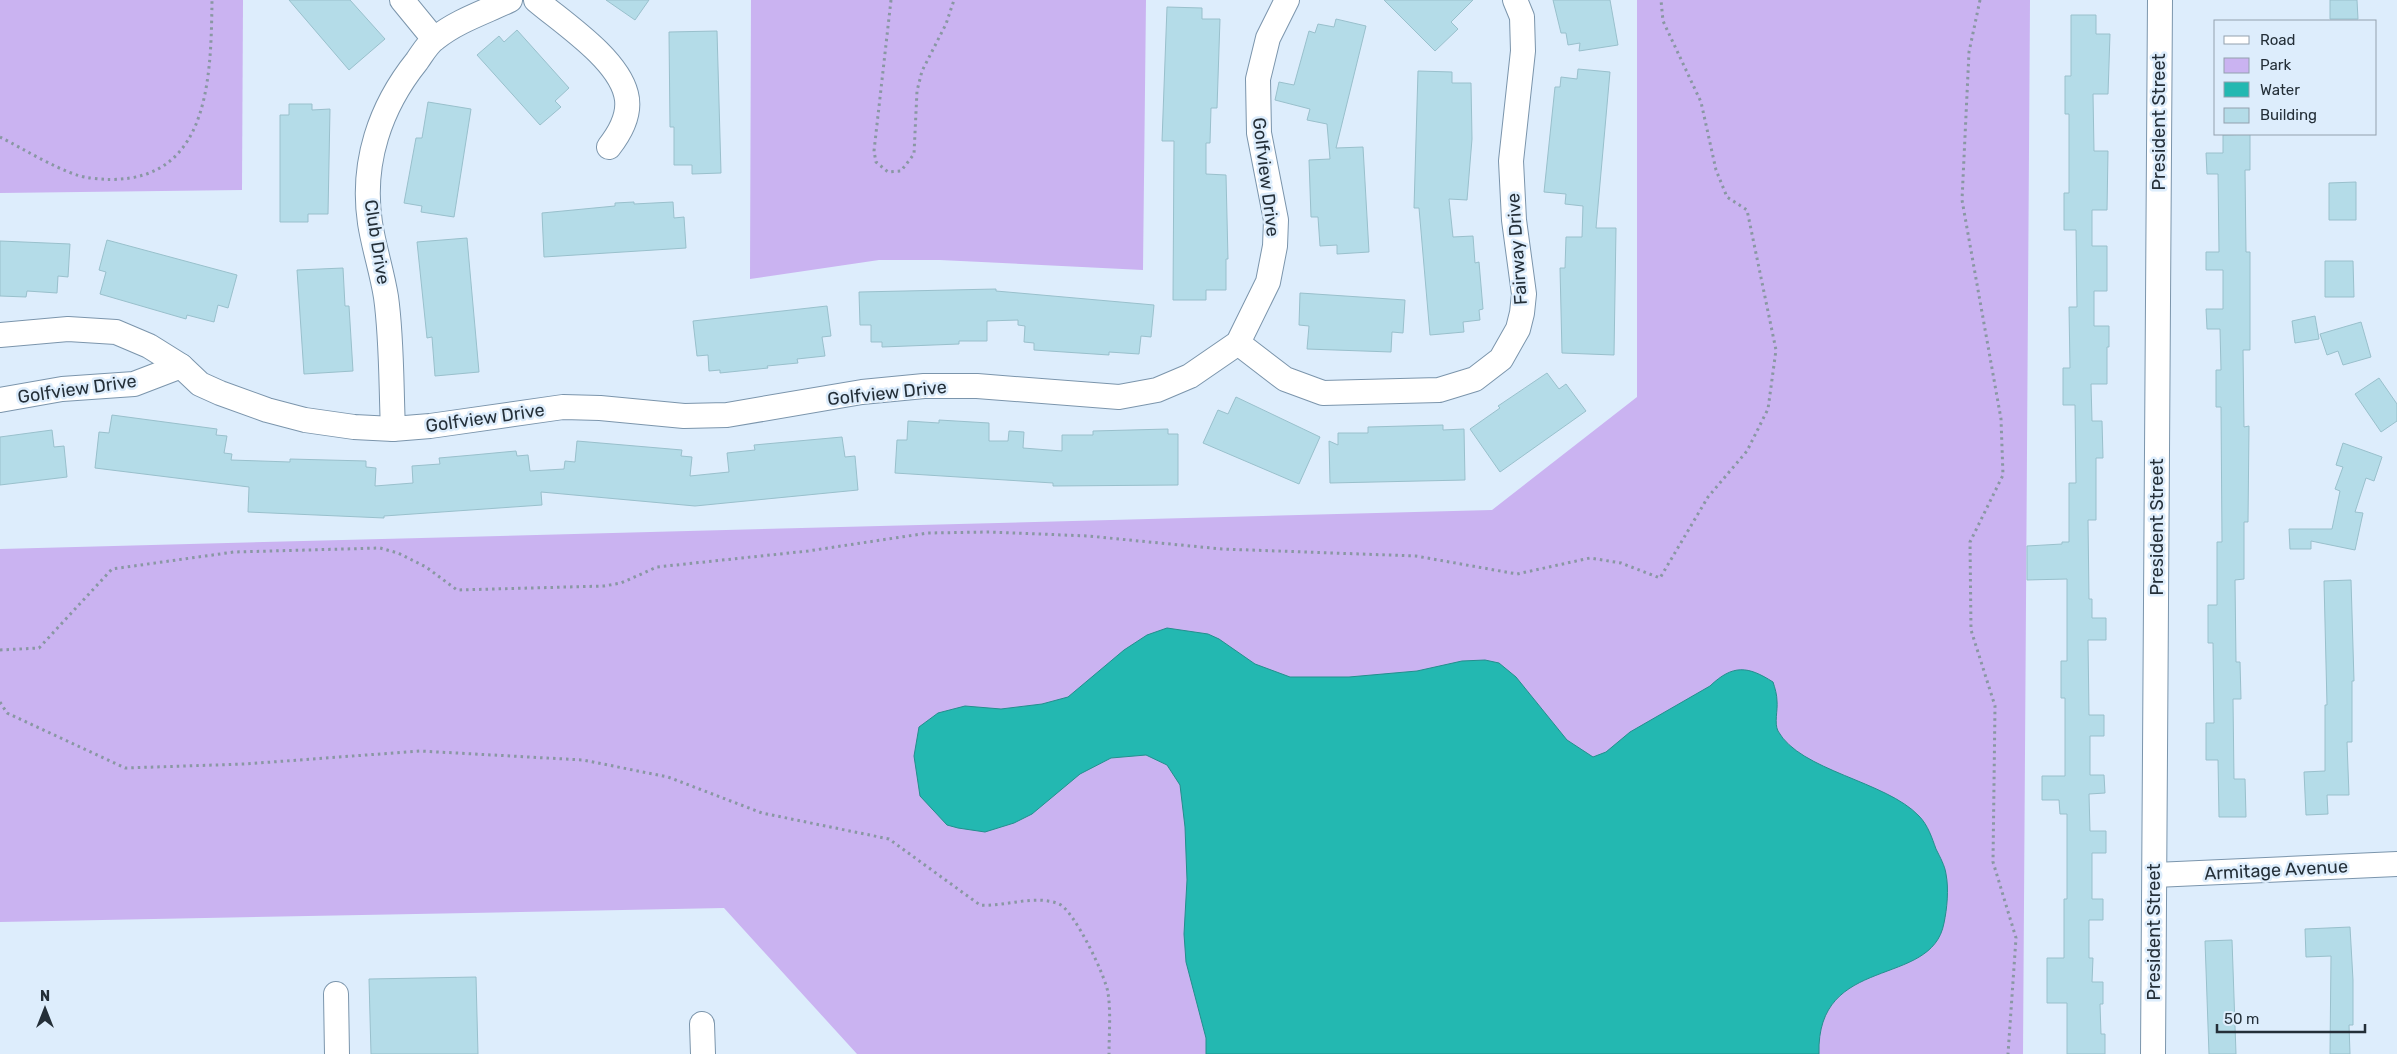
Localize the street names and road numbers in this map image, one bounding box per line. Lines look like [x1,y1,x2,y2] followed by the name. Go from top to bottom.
[2148,54,2170,190] street label: President Street
[1248,116,1284,238] street label: Golfview Drive
[1502,192,1532,306] street label: Fairway Drive
[359,198,395,286] street label: Club Drive
[16,370,138,408] street label: Golfview Drive
[826,376,948,410] street label: Golfview Drive
[424,399,546,437] street label: Golfview Drive
[2146,459,2168,595] street label: President Street
[2203,855,2349,885] street label: Armitage Avenue
[2143,864,2165,1000] street label: President Street

